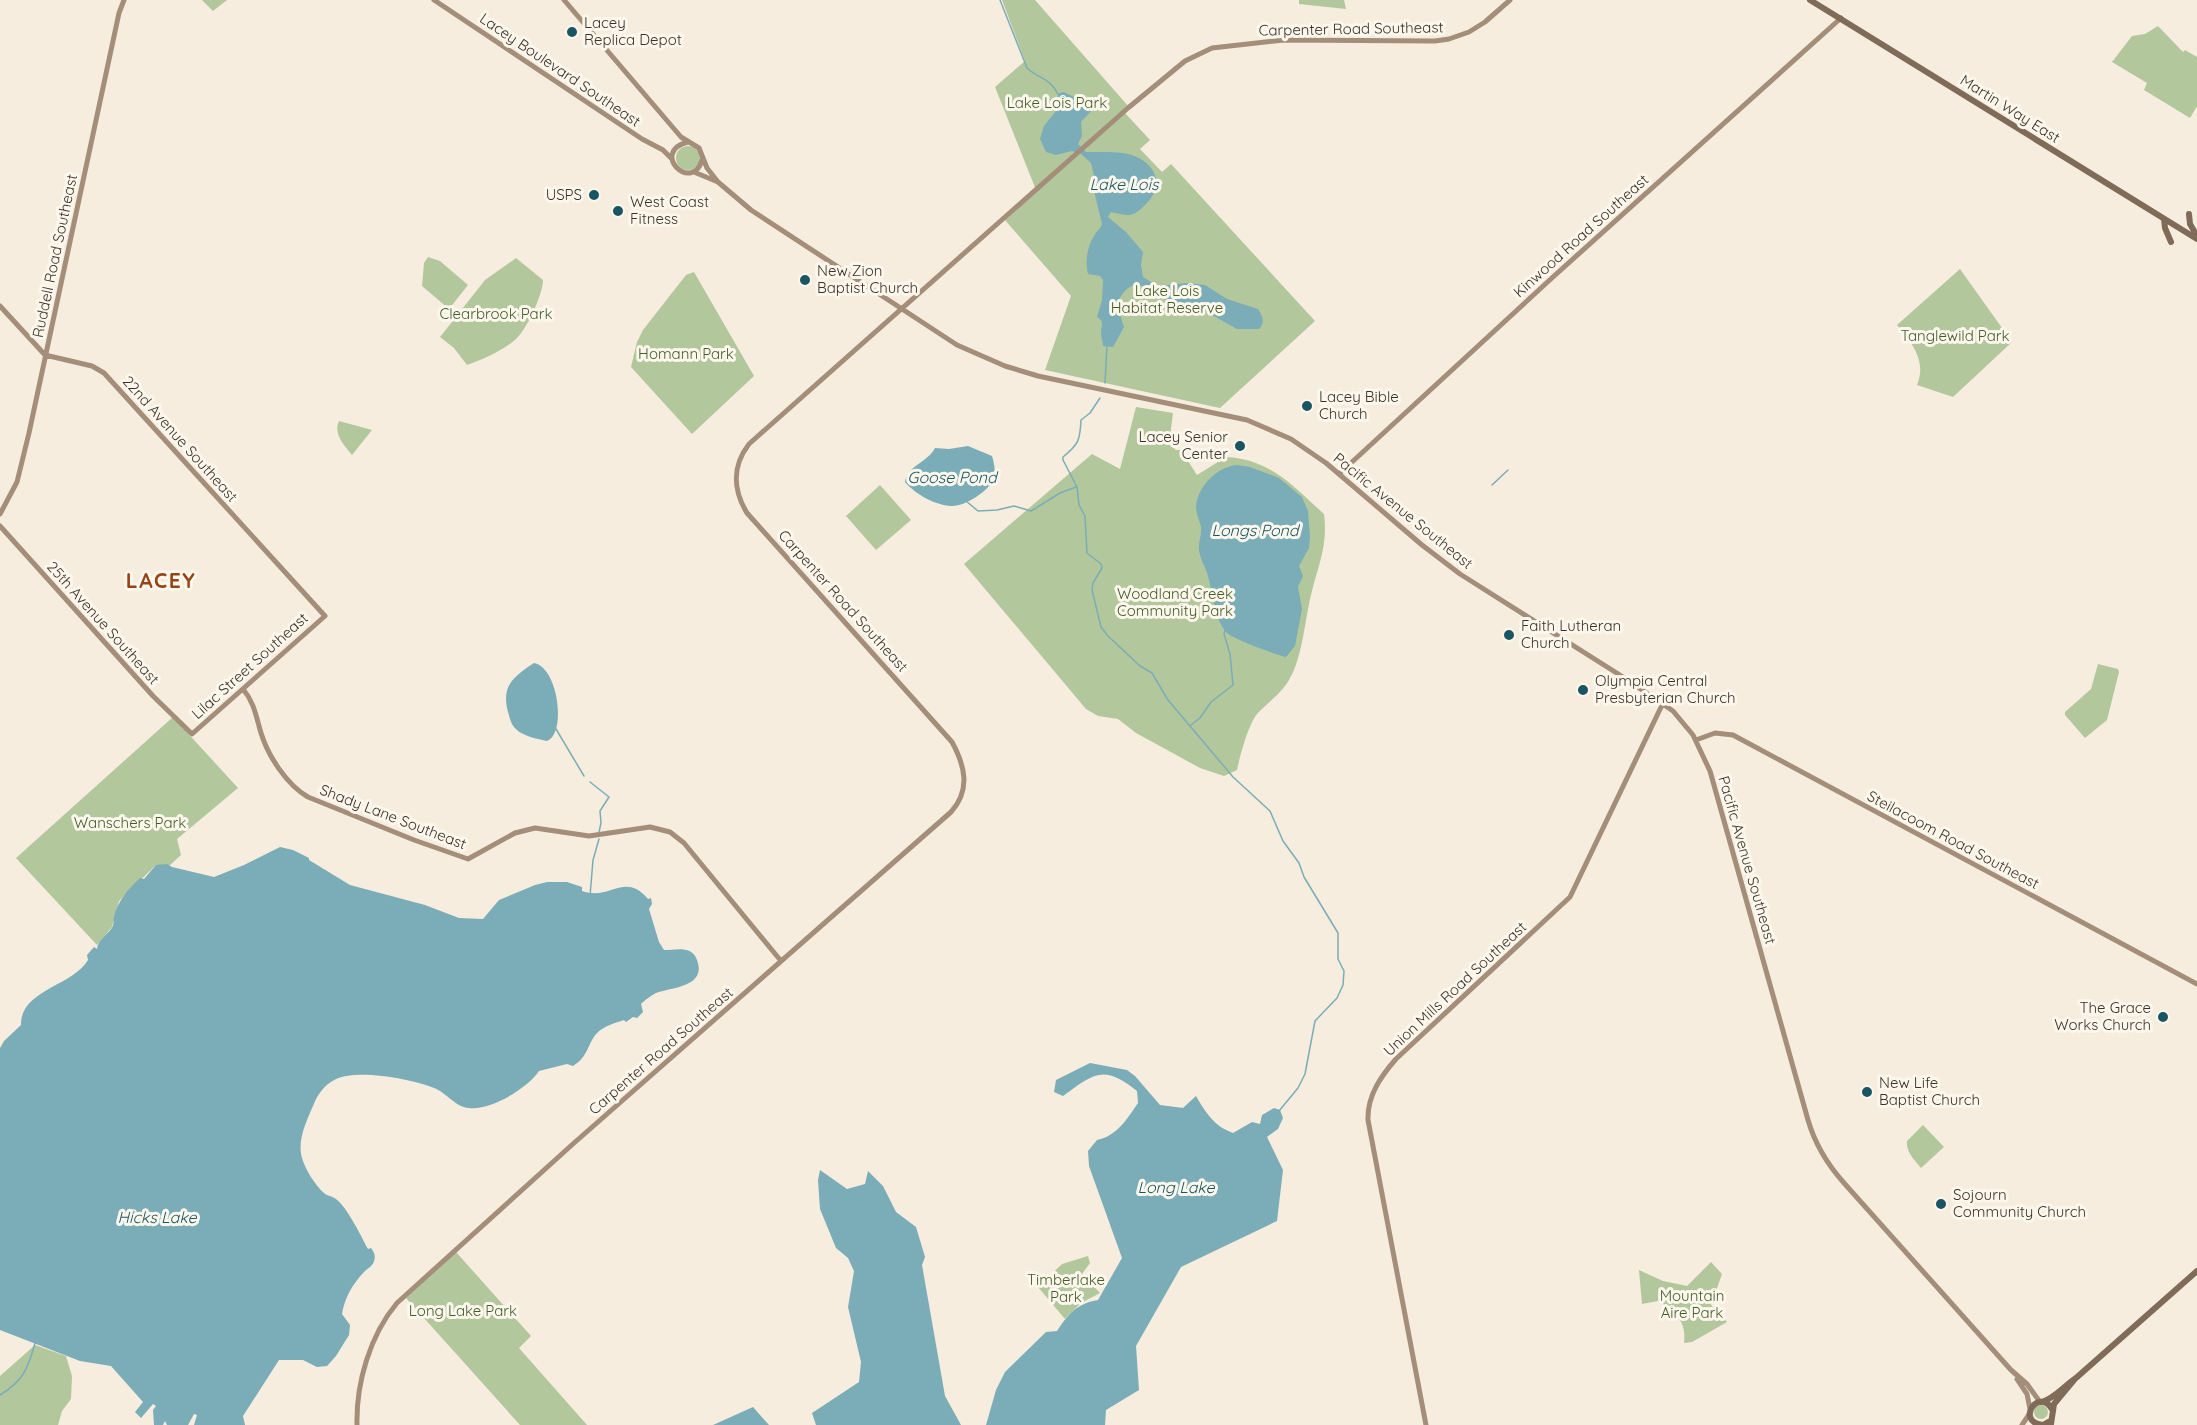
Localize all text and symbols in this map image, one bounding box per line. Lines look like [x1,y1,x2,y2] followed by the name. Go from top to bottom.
[476,9,644,131] street label: Lacey Boulevard Southeast
[584,13,682,49] place label: Lacey Replica Depot
[1258,17,1444,40] street label: Carpenter Road Southeast
[565,25,579,39] marker: Lacey Replica Depot
[1957,70,2064,147] street label: Martin Way East
[1007,93,1107,112] park label: Lake Lois Park
[1509,170,1652,301] street label: Kinwood Road Southeast
[28,172,81,339] street label: Ruddell Road Southeast
[1090,174,1160,194] water label: Lake Lois
[546,185,582,204] place label: USPS
[587,188,601,202] marker: USPS
[630,192,709,228] place label: West Coast Fitness
[611,204,625,218] marker: West Coast Fitness
[817,261,918,297] place label: New Zion Baptist Church
[798,273,812,287] marker: New Zion Baptist Church
[1111,281,1223,317] park label: Lake Lois Habitat Reserve
[439,304,553,323] park label: Clearbrook Park
[1900,326,2010,345] park label: Tanglewild Park
[638,344,734,363] park label: Homann Park
[119,372,242,506] street label: 22nd Avenue Southeast
[1319,387,1399,423] place label: Lacey Bible Church
[1300,399,1314,413] marker: Lacey Bible Church
[1139,427,1228,463] place label: Lacey Senior Center
[1233,439,1247,453] marker: Lacey Senior Center
[1330,448,1477,573] street label: Pacific Avenue Southeast
[907,467,999,487] water label: Goose Pond
[1211,520,1301,540] water label: Longs Pond
[774,526,912,676] street label: Carpenter Road Southeast
[43,557,164,688] street label: 25th Avenue Southeast
[126,567,196,593] district label: LACEY
[1117,584,1233,620] park label: Woodland Creek Community Park
[188,608,312,723] street label: Lilac Street Southeast
[1521,616,1621,652] place label: Faith Lutheran Church
[1502,628,1516,642] marker: Faith Lutheran Church
[1595,671,1735,707] place label: Olympia Central Presbyterian Church
[1576,683,1590,697] marker: Olympia Central Presbyterian Church
[1714,774,1781,946] street label: Pacific Avenue Southeast
[317,780,469,853] street label: Shady Lane Southeast
[1864,786,2042,893] street label: Steilacoom Road Southeast
[74,813,186,832] park label: Wanschers Park
[1379,917,1530,1060] street label: Union Mills Road Southeast
[585,983,737,1118] street label: Carpenter Road Southeast
[2054,998,2151,1034] place label: The Grace Works Church
[2156,1010,2170,1024] marker: The Grace Works Church
[1879,1073,1980,1109] place label: New Life Baptist Church
[1860,1085,1874,1099] marker: New Life Baptist Church
[1137,1177,1216,1197] water label: Long Lake
[1953,1185,2086,1221] place label: Sojourn Community Church
[1934,1197,1948,1211] marker: Sojourn Community Church
[117,1207,197,1227] water label: Hicks Lake
[1027,1270,1105,1306] park label: Timberlake Park
[1660,1286,1724,1322] park label: Mountain Aire Park
[409,1301,517,1320] park label: Long Lake Park

